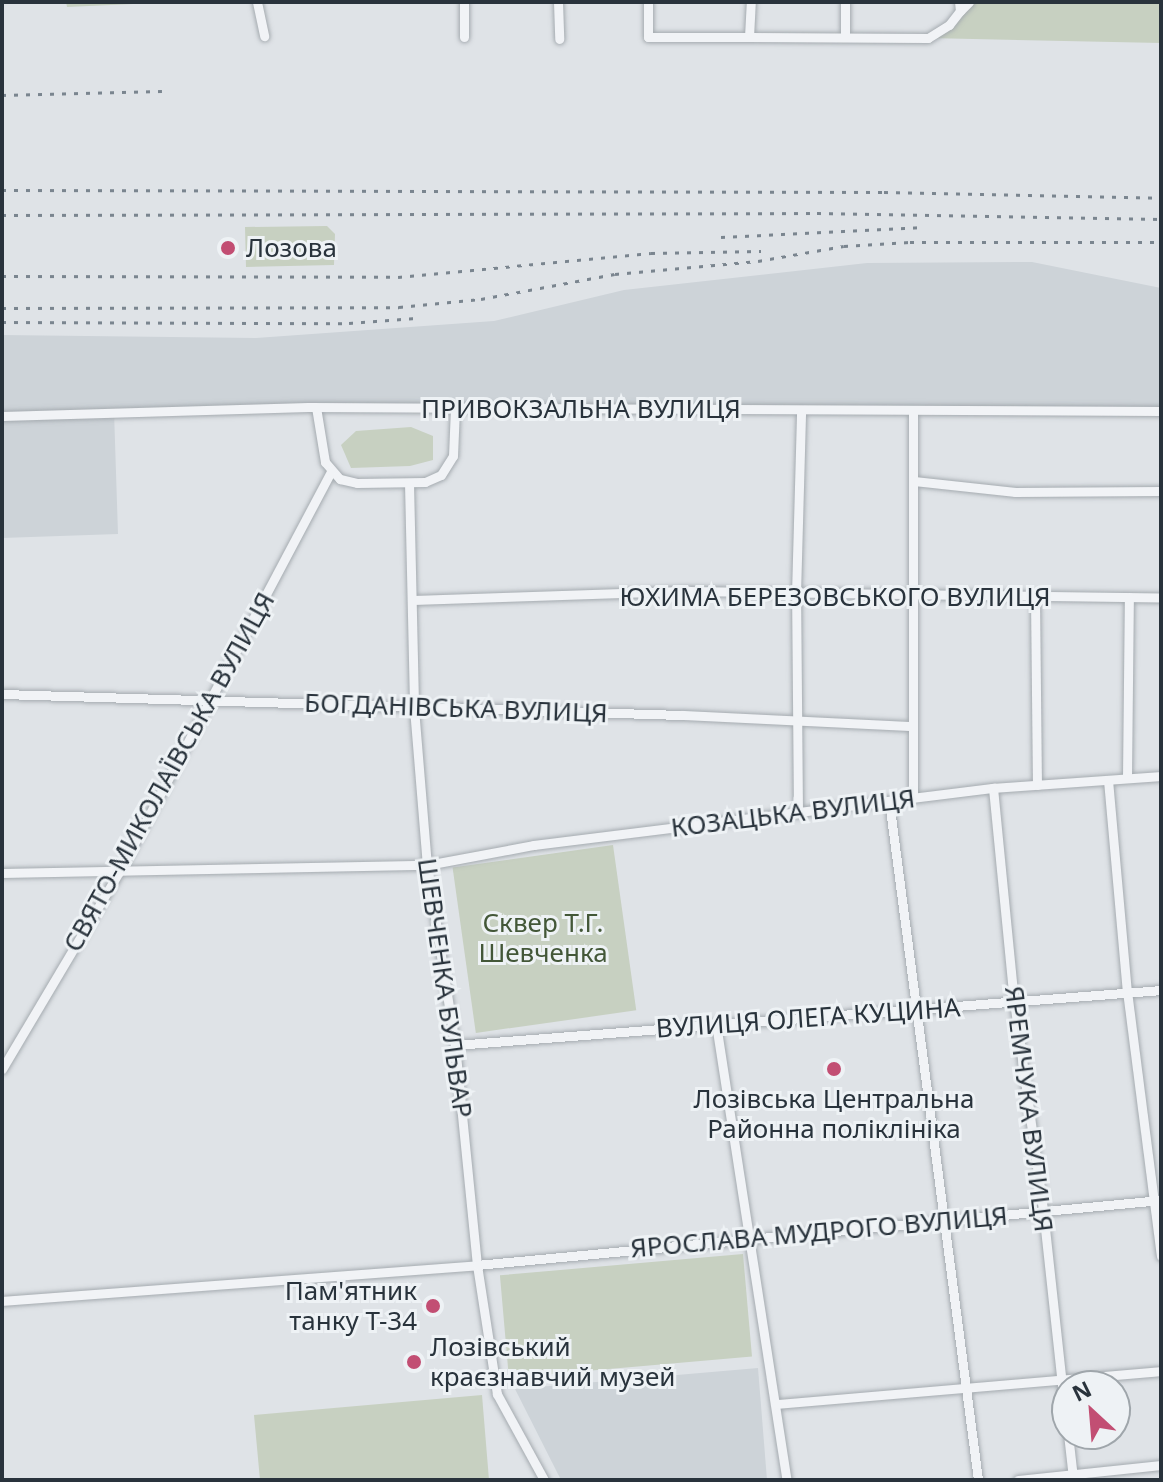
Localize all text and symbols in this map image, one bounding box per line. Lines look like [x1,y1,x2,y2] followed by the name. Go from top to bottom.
[246,232,337,264] place label: Лозова
[217,237,239,259] marker: Лозова
[421,393,741,425] street label: ПРИВОКЗАЛЬНА ВУЛИЦЯ
[619,581,1051,613] street label: ЮХИМА БЕРЕЗОВСЬКОГО ВУЛИЦЯ
[57,587,281,957] street label: СВЯТО-МИКОЛАЇВСЬКА ВУЛИЦЯ
[304,687,608,729] street label: БОГДАНІВСЬКА ВУЛИЦЯ
[669,783,917,843] street label: КОЗАЦЬКА ВУЛИЦЯ
[411,856,479,1120] street label: ШЕВЧЕНКА БУЛЬВАР
[478,907,608,968] park label: Сквер Т.Г. Шевченка
[998,984,1060,1234] street label: ЯРЕМЧУКА ВУЛИЦЯ
[655,992,961,1044] street label: ВУЛИЦЯ ОЛЕГА КУЦИНА
[823,1058,845,1080] marker: Лозівська Центральна Районна поліклініка
[694,1083,974,1144] place label: Лозівська Центральна Районна поліклініка
[629,1200,1009,1264] street label: ЯРОСЛАВА МУДРОГО ВУЛИЦЯ
[285,1275,417,1336] place label: Пам'ятник танку Т-34
[424,1297,442,1315] marker: Пам'ятник танку Т-34
[430,1331,675,1392] place label: Лозівський краєзнавчий музей
[405,1353,423,1371] marker: Лозівський краєзнавчий музей
[1051,1370,1131,1450] north arrow
[1067,1373,1096,1408] text: N

